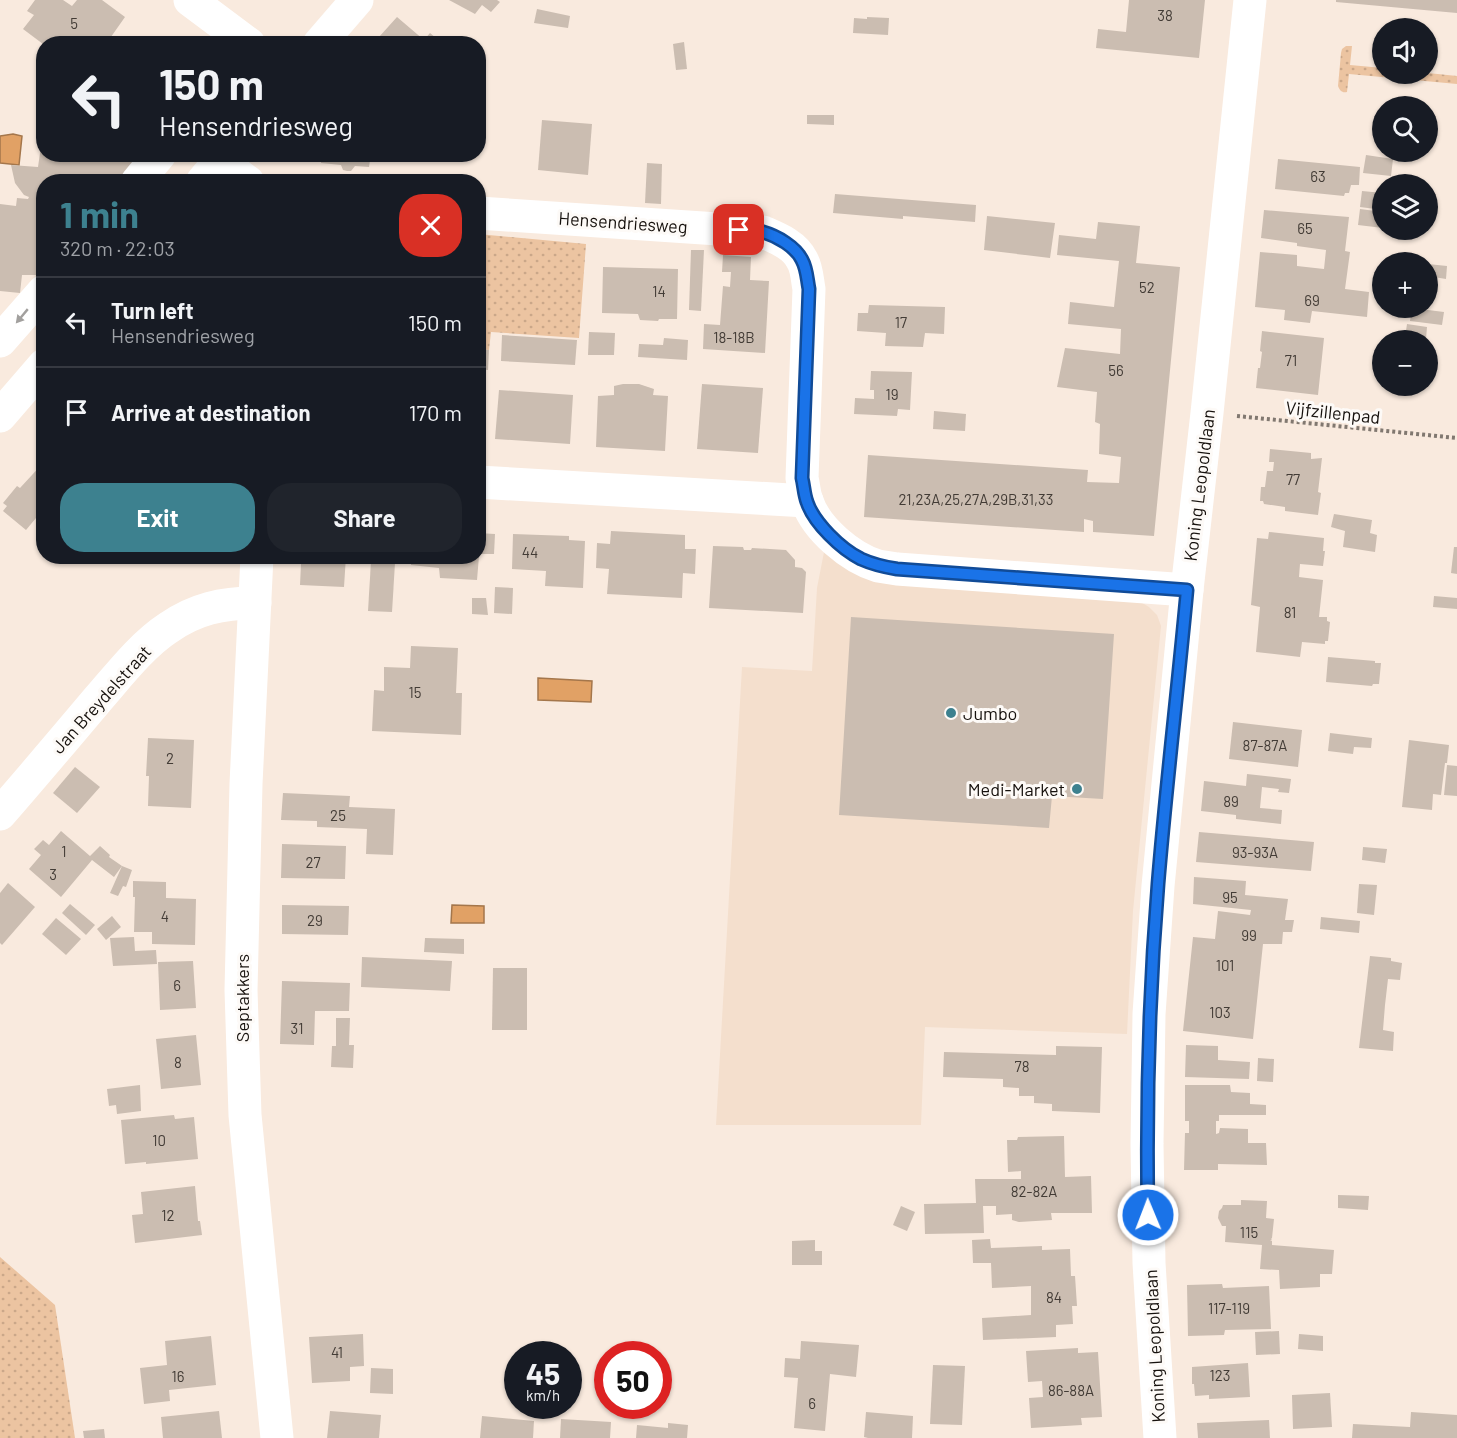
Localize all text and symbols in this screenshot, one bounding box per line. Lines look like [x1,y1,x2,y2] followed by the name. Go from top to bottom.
[1157,6,1173,24] house number: 38
[70,14,78,32] house number: 5
[1372,18,1438,396] map controls
[1372,18,1438,84] button: sound
[159,58,264,108] text: 150 m
[60,60,138,138] icon: left
[1372,96,1438,162] button: search
[159,109,353,141] text: Hensendriesweg
[1310,167,1326,185] house number: 63
[1372,174,1438,240] button: layers
[60,192,139,235] text: 1 min
[399,194,462,257] button: close
[713,204,764,255] pin
[558,207,688,237] street label: Hensendriesweg
[722,213,755,246] icon: arrive
[1297,219,1313,237] house number: 65
[60,236,175,260] text: 320 m · 22:03
[1372,252,1438,318] button: +
[1139,278,1155,296] house number: 52
[652,282,666,300] house number: 14
[1304,291,1320,309] house number: 69
[111,297,194,323] text: Turn left
[60,306,93,339] icon: left
[16,308,29,323] one-way arrow
[408,309,462,335] text: 150 m
[895,313,907,331] house number: 17
[111,323,255,347] text: Hensendriesweg
[713,328,755,346] house number: 18-18B
[1372,330,1438,396] button: −
[1285,351,1297,369] house number: 71
[1108,361,1124,379] house number: 56
[885,385,899,403] house number: 19
[60,396,93,429] icon: arrive
[1285,396,1381,428] street label: Vijfzillenpad
[111,399,310,425] text: Arrive at destination
[409,399,462,425] text: 170 m
[1179,408,1219,562] street label: Koning Leopoldlaan
[1286,470,1300,488] house number: 77
[60,483,255,552] button: Exit
[267,483,462,552] button: Share
[899,490,1053,508] house number: 21,23A,25,27A,29B,31,33
[522,543,538,561] house number: 44
[1284,603,1296,621] house number: 81
[47,640,155,758] street label: Jan Breydelstraat
[409,683,421,701] house number: 15
[963,702,1017,724] place label: Jumbo
[944,706,958,720] marker: Jumbo
[1243,736,1287,754] house number: 87-87A
[166,749,174,767] house number: 2
[968,778,1065,800] place label: Medi-Market
[1070,782,1084,796] marker: Medi-Market
[1223,792,1239,810] house number: 89
[330,806,346,824] house number: 25
[61,842,67,860] house number: 1
[1232,843,1278,861] house number: 93-93A
[305,853,321,871] house number: 27
[49,865,57,883] house number: 3
[1222,888,1238,906] house number: 95
[161,907,169,925] house number: 4
[307,911,323,929] house number: 29
[1241,926,1257,944] house number: 99
[231,954,253,1042] street label: Septakkers
[1216,956,1234,974] house number: 101
[173,976,181,994] house number: 6
[1209,1003,1231,1021] house number: 103
[291,1019,303,1037] house number: 31
[174,1053,182,1071] house number: 8
[1015,1057,1029,1075] house number: 78
[152,1131,166,1149] house number: 10
[1011,1182,1057,1200] house number: 82-82A
[1116,1183,1180,1247] position arrow
[161,1206,175,1224] house number: 12
[1240,1223,1258,1241] house number: 115
[1139,1269,1169,1423] street label: Koning Leopoldlaan
[1046,1288,1062,1306] house number: 84
[1208,1299,1250,1317] house number: 117-119
[594,1341,672,1419] speed limit sign: 50
[331,1343,343,1361] house number: 41
[526,1355,560,1391] text: 45
[1210,1366,1230,1384] house number: 123
[172,1367,184,1385] house number: 16
[1048,1381,1094,1399] house number: 86-88A
[526,1386,560,1404] text: km/h
[808,1394,816,1412] house number: 6

